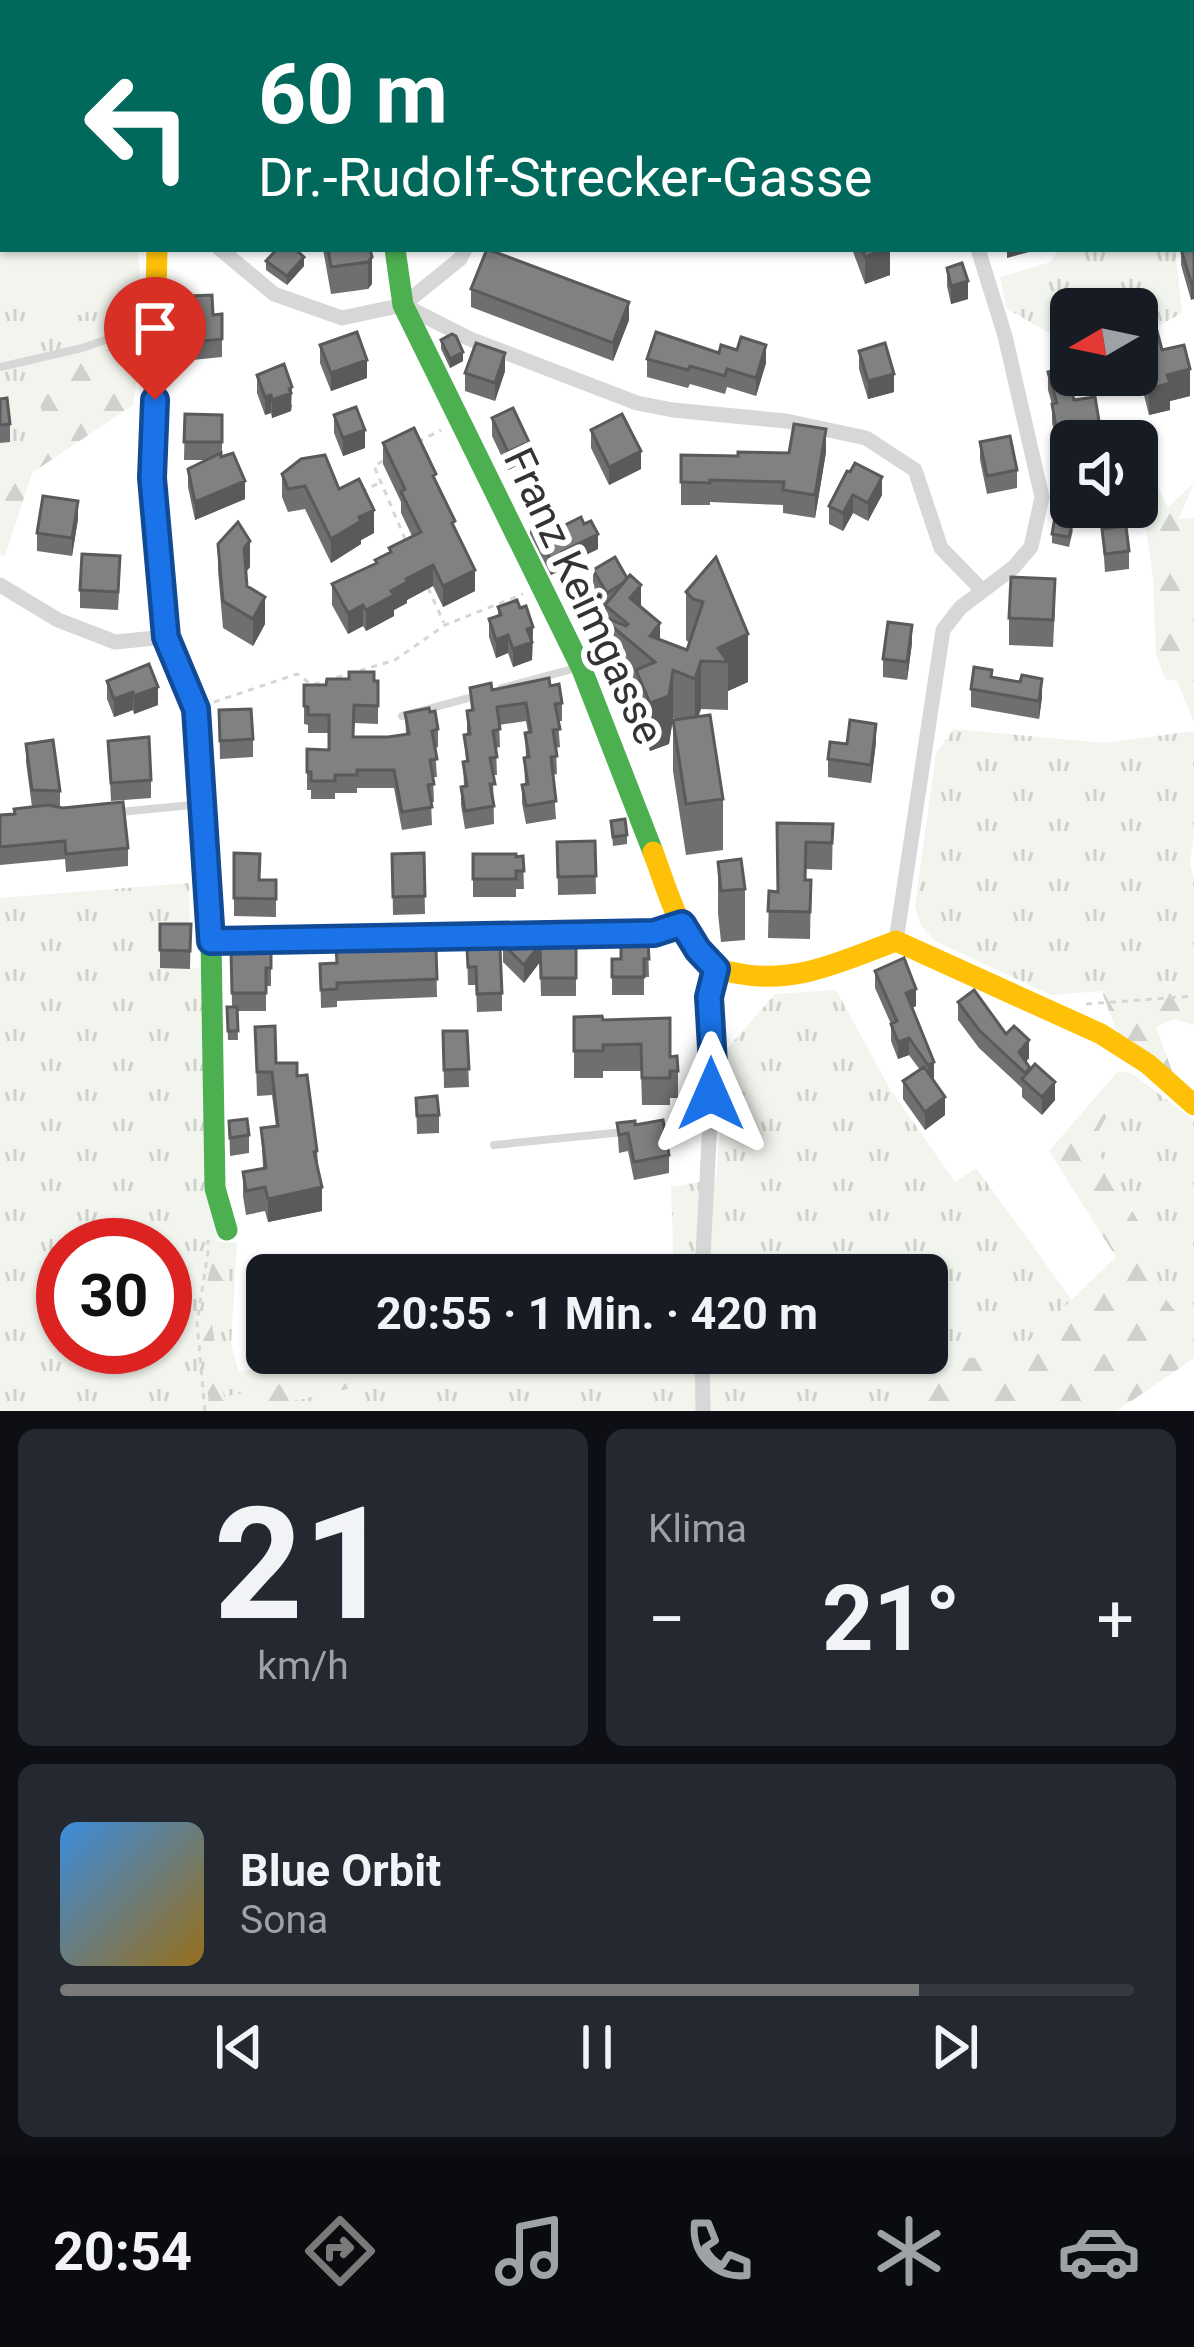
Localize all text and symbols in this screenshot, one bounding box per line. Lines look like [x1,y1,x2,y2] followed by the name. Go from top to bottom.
[258,45,448,144] text: 60 m
[60,48,216,204] icon: left
[258,146,872,209] text: Dr.-Rudolf-Strecker-Gasse
[104,277,206,400] pin
[1050,288,1158,396] north arrow
[1050,288,1158,528] map controls
[122,295,188,361] icon: arrive
[1050,420,1158,528] button: sound
[494,440,674,752] street label: Franz Keimgasse
[648,1031,774,1157] position arrow
[36,1218,192,1374] speed limit sign: 30
[376,1287,818,1340] text: 20:55 · 1 Min. · 420 m
[213,1473,393,1656] text: 21
[648,1506,747,1552] text: Klima
[822,1567,960,1672] text: 21°
[648,1581,686,1658] text: −
[1097,1581,1134,1658] text: +
[257,1643,349,1689] text: km/h
[240,1844,441,1897] text: Blue Orbit
[240,1897,328,1943] text: Sona
[206,2014,272,2080] icon: previous
[564,2014,630,2080] icon: pause
[922,2014,988,2080] icon: next
[298,2209,382,2293] icon: directions
[488,2209,572,2293] icon: music
[677,2209,761,2293] icon: phone
[867,2209,951,2293] icon: climate
[1057,2209,1141,2293] icon: car
[53,2220,192,2283] text: 20:54

